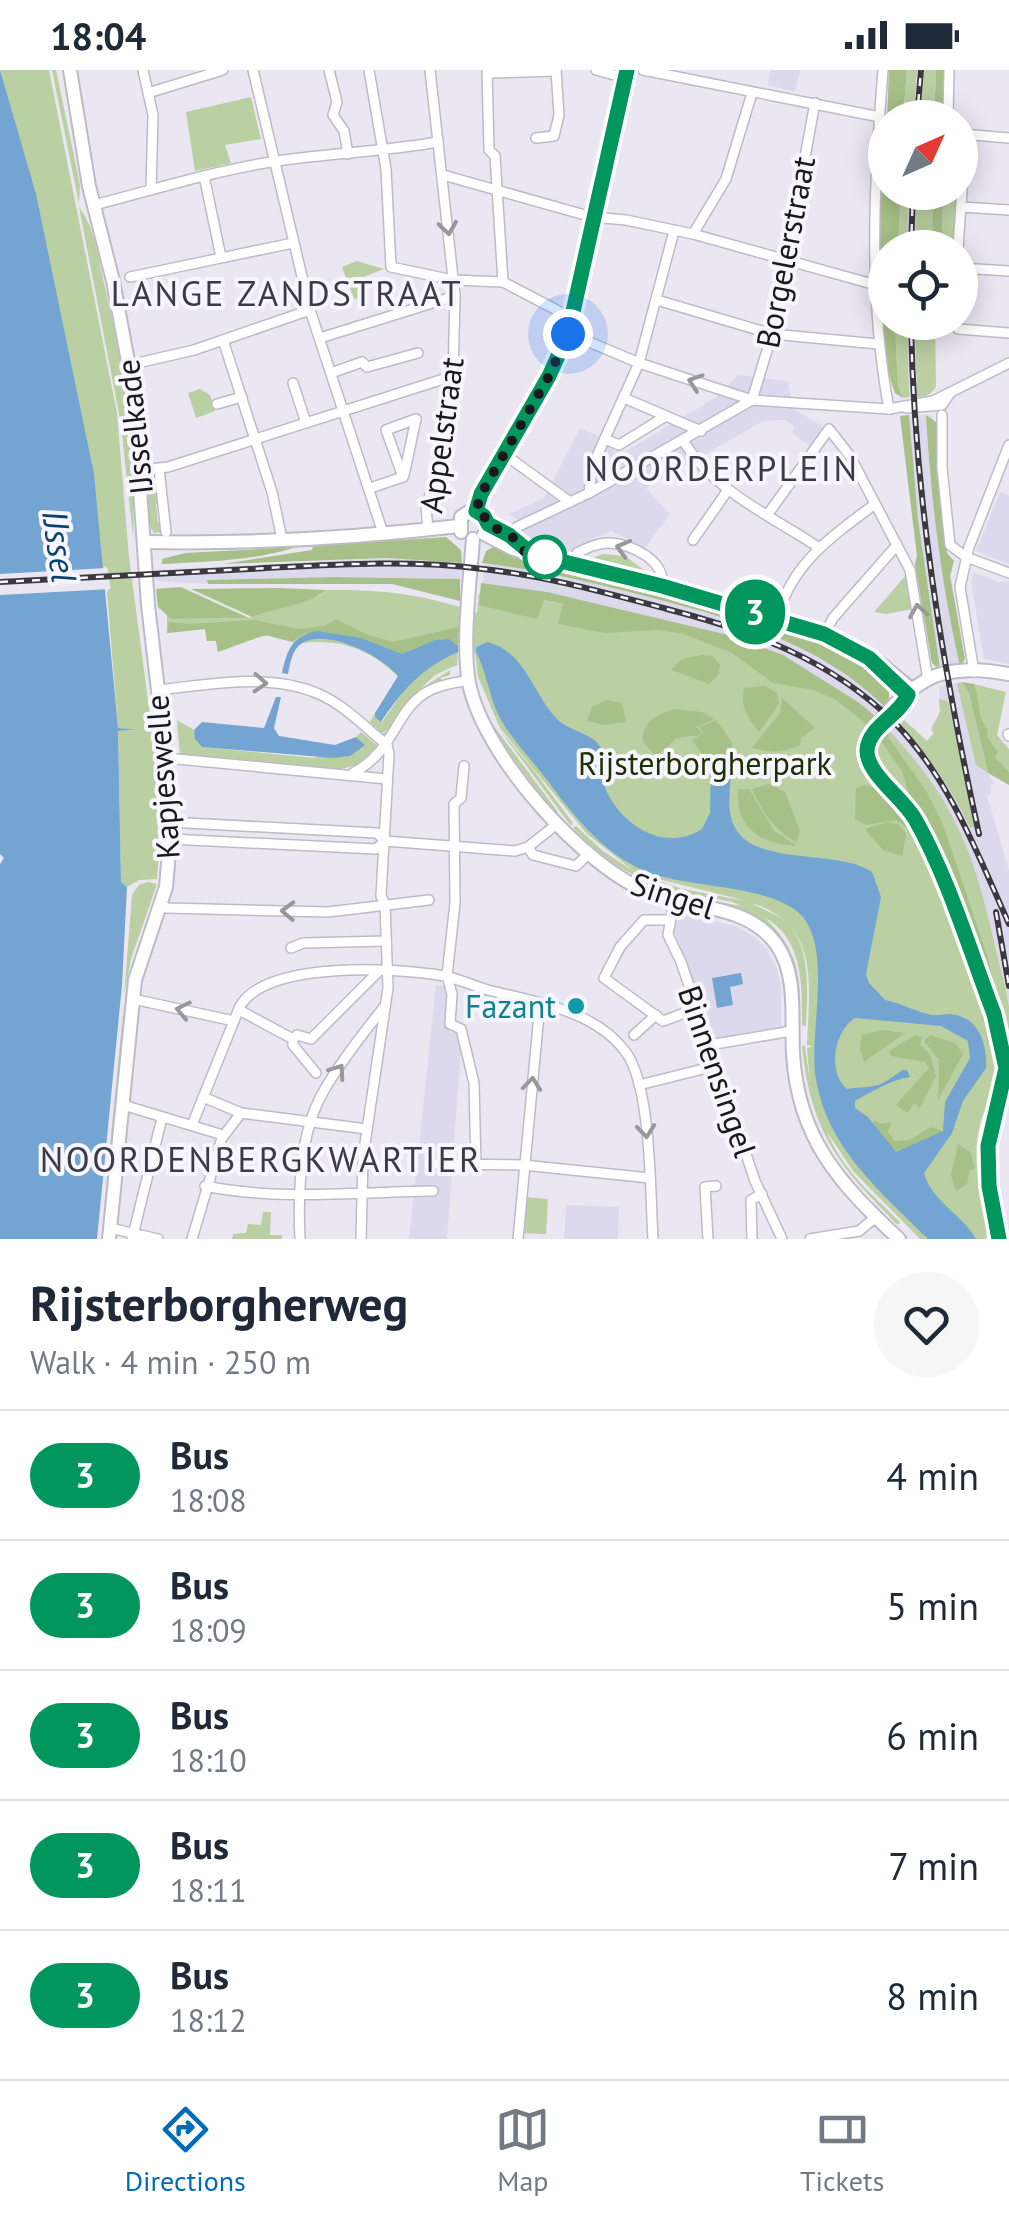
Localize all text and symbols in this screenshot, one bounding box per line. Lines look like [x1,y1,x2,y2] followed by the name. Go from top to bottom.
[50,11,146,60] text: 18:04
[868,100,978,210] north arrow
[868,100,978,340] map controls
[746,152,824,351] street label: Borgelerstraat
[436,220,457,236] one-way arrow
[868,230,978,340] button: locate
[111,270,463,316] district label: LANGE ZANDSTRAAT
[543,309,593,359] your location
[409,354,473,516] street label: Appelstraat
[106,357,162,497] street label: IJsselkade
[688,373,705,393] one-way arrow
[585,445,859,491] district label: NOORDERPLEIN
[32,507,88,585] water label: IJssel
[524,536,566,578] unlabelled marker
[615,538,633,559] one-way arrow
[722,580,788,644] line badge: 3
[745,589,765,635] text: 3
[908,603,929,619] one-way arrow
[252,672,268,693] one-way arrow
[135,694,189,860] street label: Kapjeswelle
[578,742,833,784] park label: Rijsterborgherpark
[626,862,721,928] street label: Singel
[279,900,295,921] one-way arrow
[669,980,767,1163] street label: Binnensingel
[465,985,556,1027] place label: Fazant
[565,995,587,1017] marker: Fazant
[175,1001,192,1022] one-way arrow
[326,1064,344,1083] one-way arrow
[520,1076,542,1092] one-way arrow
[635,1124,656,1140] one-way arrow
[40,1136,482,1182] district label: NOORDENBERGKWARTIER
[30,1272,408,1334] text: Rijsterborgherweg
[874,1272,979,1377] button: heart
[30,1341,311,1383] text: Walk · 4 min · 250 m
[170,1430,229,1479] text: Bus
[886,1451,979,1500] text: 4 min
[75,1452,95,1498] text: 3
[170,1479,247,1521] text: 18:08
[170,1560,229,1609] text: Bus
[886,1581,979,1630] text: 5 min
[75,1582,95,1628] text: 3
[170,1609,247,1651] text: 18:09
[170,1690,229,1739] text: Bus
[886,1711,979,1760] text: 6 min
[75,1712,95,1758] text: 3
[170,1739,247,1781] text: 18:10
[170,1820,229,1869] text: Bus
[888,1841,979,1890] text: 7 min
[75,1842,95,1888] text: 3
[170,1869,247,1911] text: 18:11
[170,1950,229,1999] text: Bus
[886,1971,979,2020] text: 8 min
[75,1972,95,2018] text: 3
[170,1999,247,2041] text: 18:12
[125,2102,246,2199] tab: Directions
[495,2102,550,2199] tab: Map
[800,2102,884,2199] tab: Tickets

